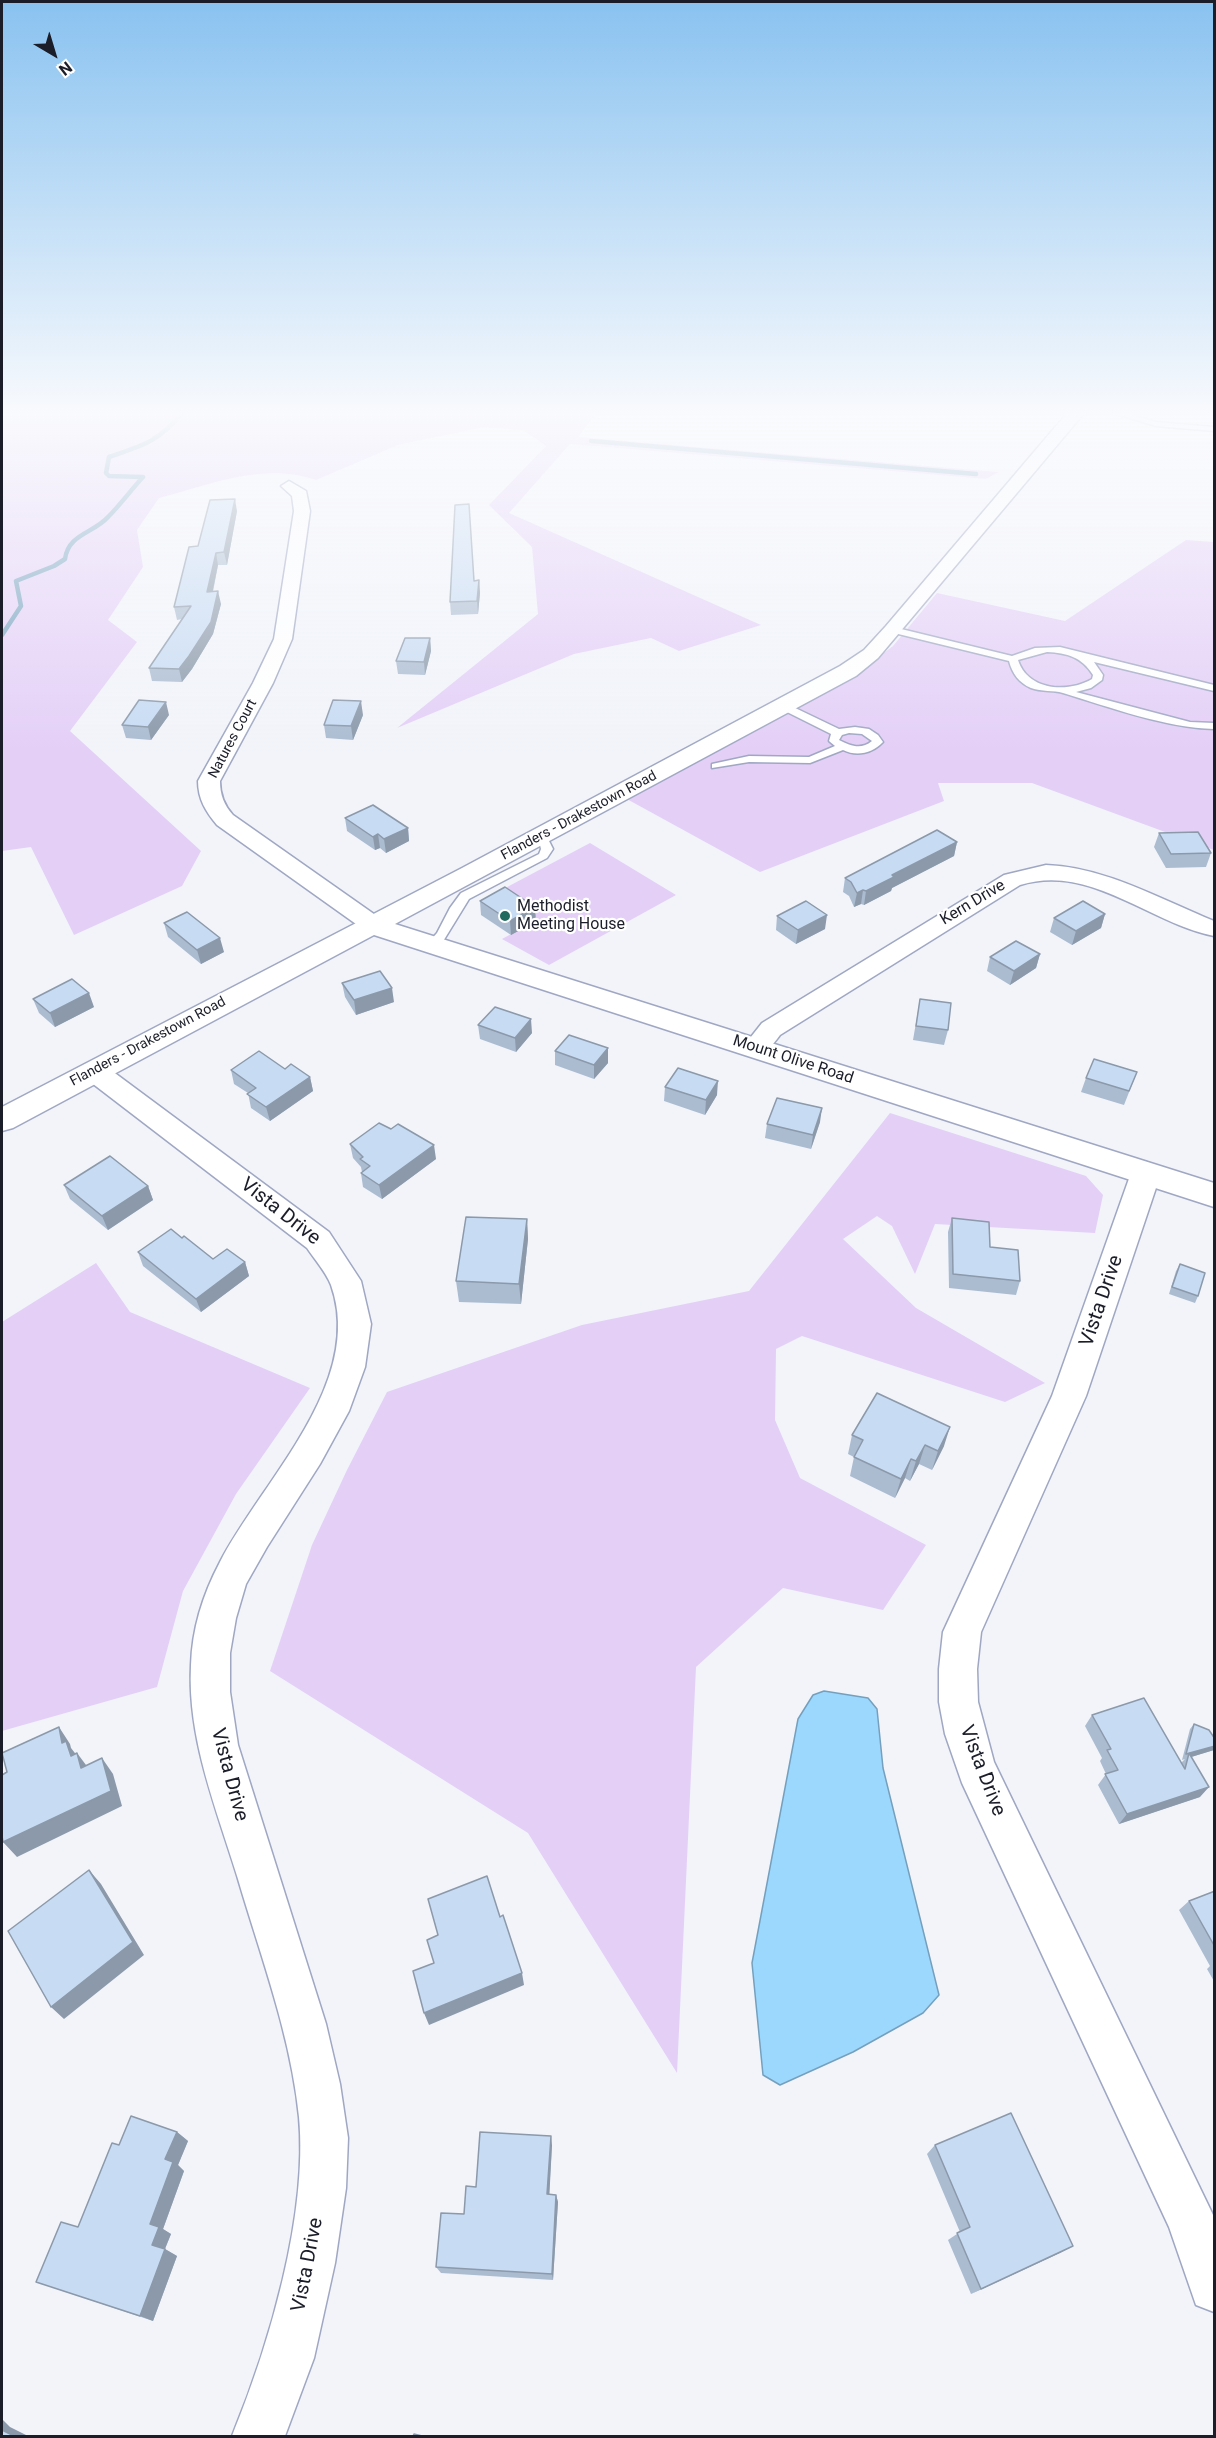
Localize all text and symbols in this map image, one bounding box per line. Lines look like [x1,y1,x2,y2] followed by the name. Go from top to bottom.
[24,24,84,84] north arrow
[55,58,76,80] text: N
[205,697,261,781] street label: Natures Court
[498,768,660,864] street label: Flanders - Drakestown Road
[937,876,1009,930] street label: Kern Drive
[517,897,625,935] place label: Methodist Meeting House
[498,909,512,923] marker: Methodist Meeting House
[67,994,229,1090] street label: Flanders - Drakestown Road
[730,1031,856,1089] street label: Mount Olive Road
[235,1173,325,1251] street label: Vista Drive
[1075,1252,1129,1350] street label: Vista Drive
[954,1722,1010,1820] street label: Vista Drive
[205,1726,253,1824] street label: Vista Drive
[287,2216,329,2314] street label: Vista Drive

